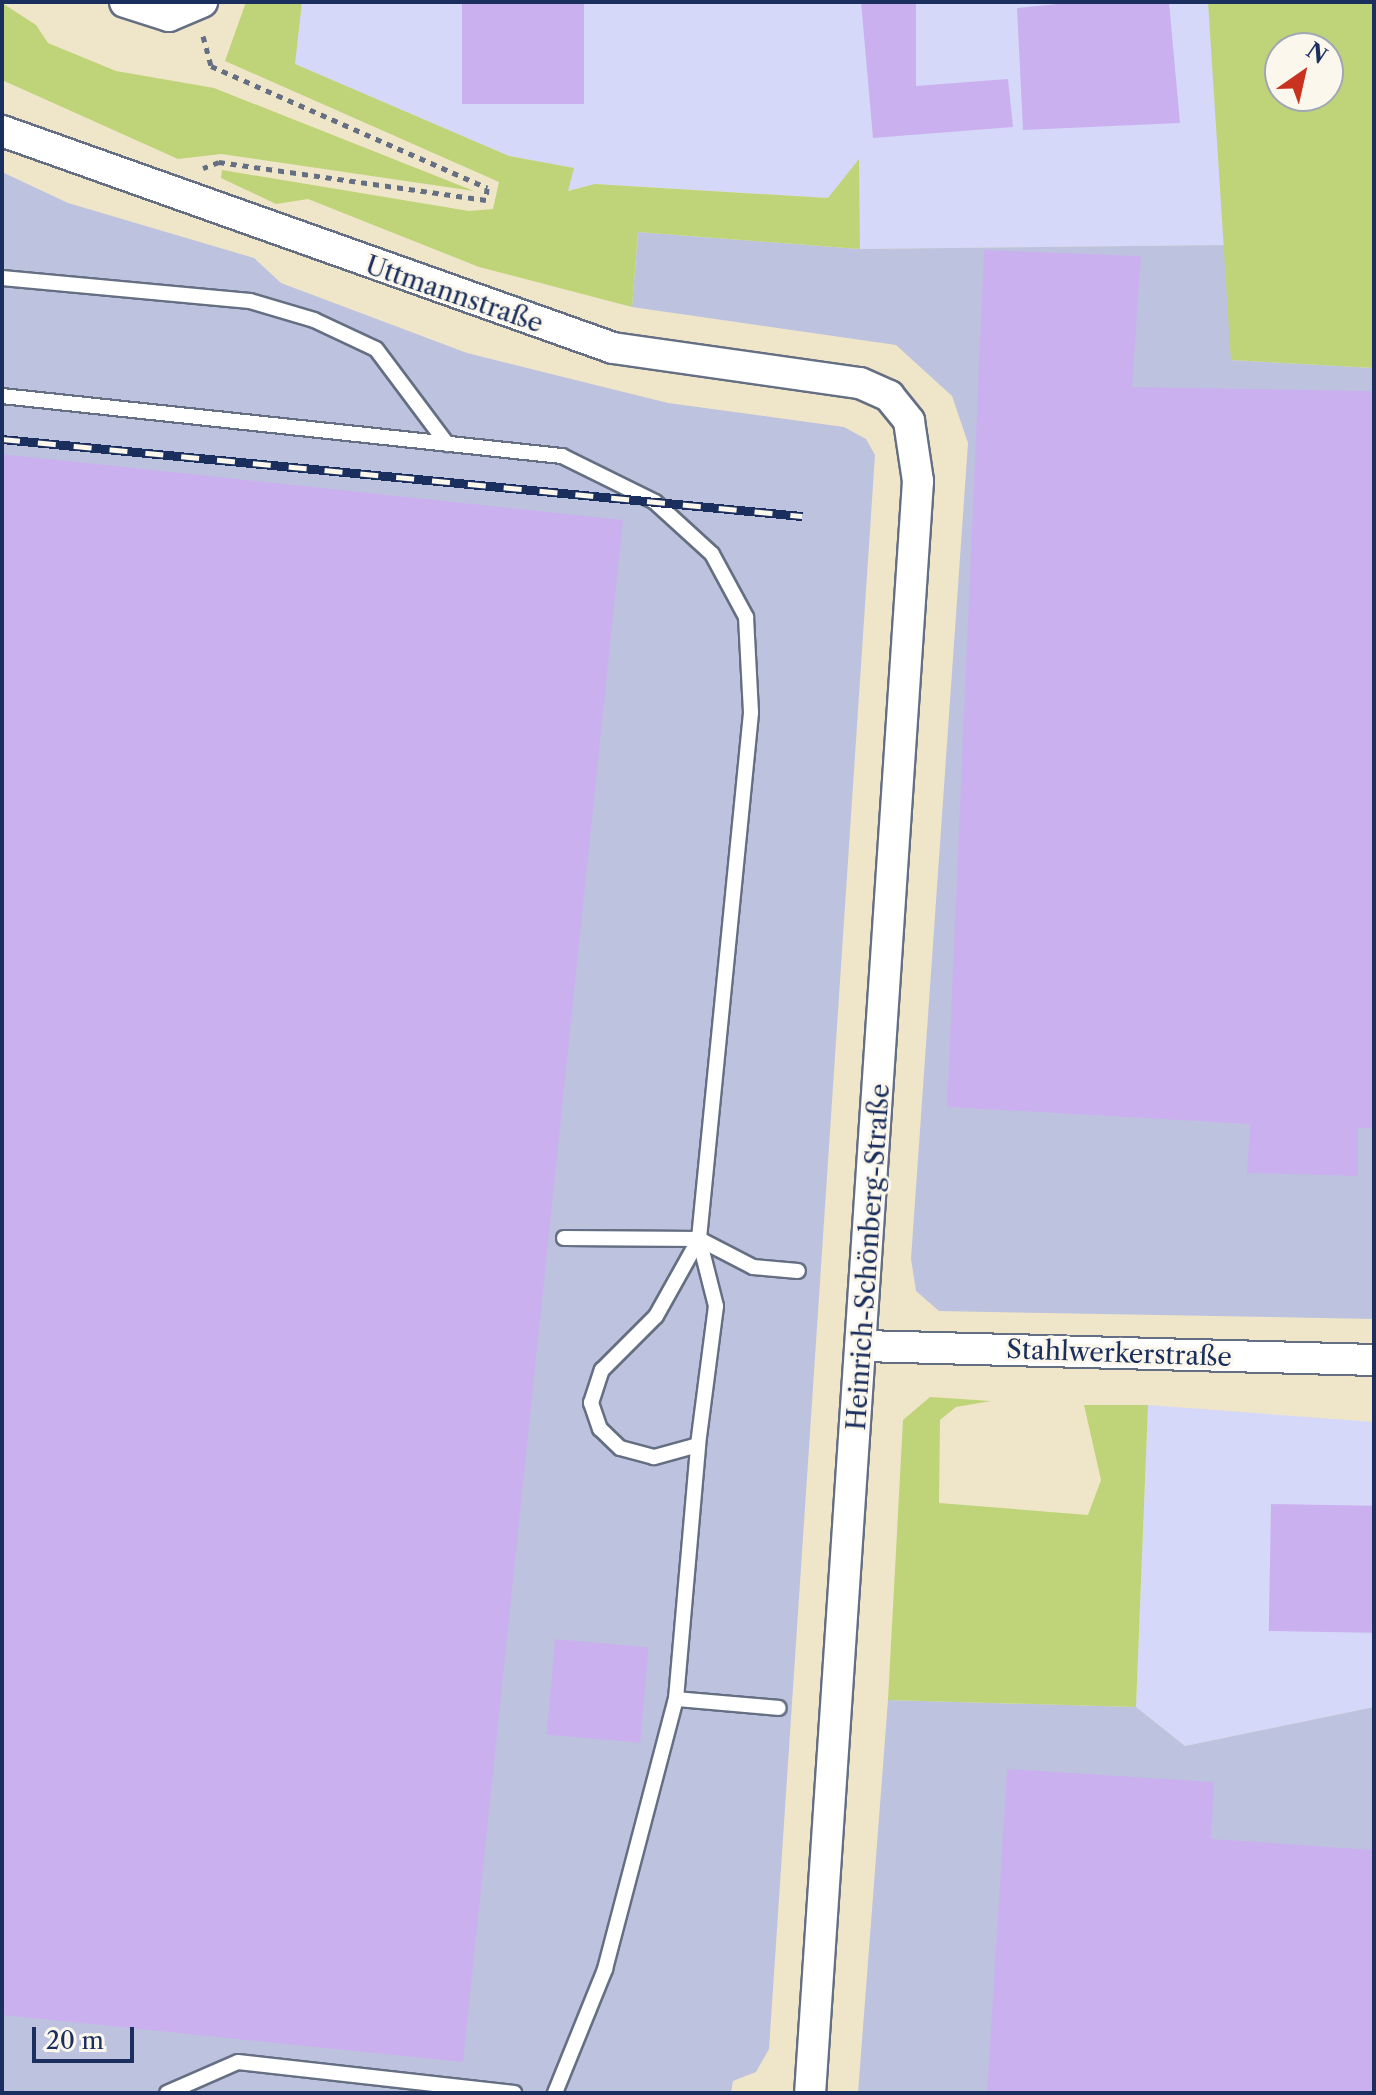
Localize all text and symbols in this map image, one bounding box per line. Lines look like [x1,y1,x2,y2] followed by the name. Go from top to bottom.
[1264,32,1344,112] north arrow
[1301,37,1332,70] text: N
[361,250,547,340] street label: Uttmannstraße
[841,1083,897,1431] street label: Heinrich-Schönberg-Straße
[1006,1334,1232,1374] street label: Stahlwerkerstraße
[36,2011,138,2061] scale bar
[46,2026,104,2055] text: 20 m

